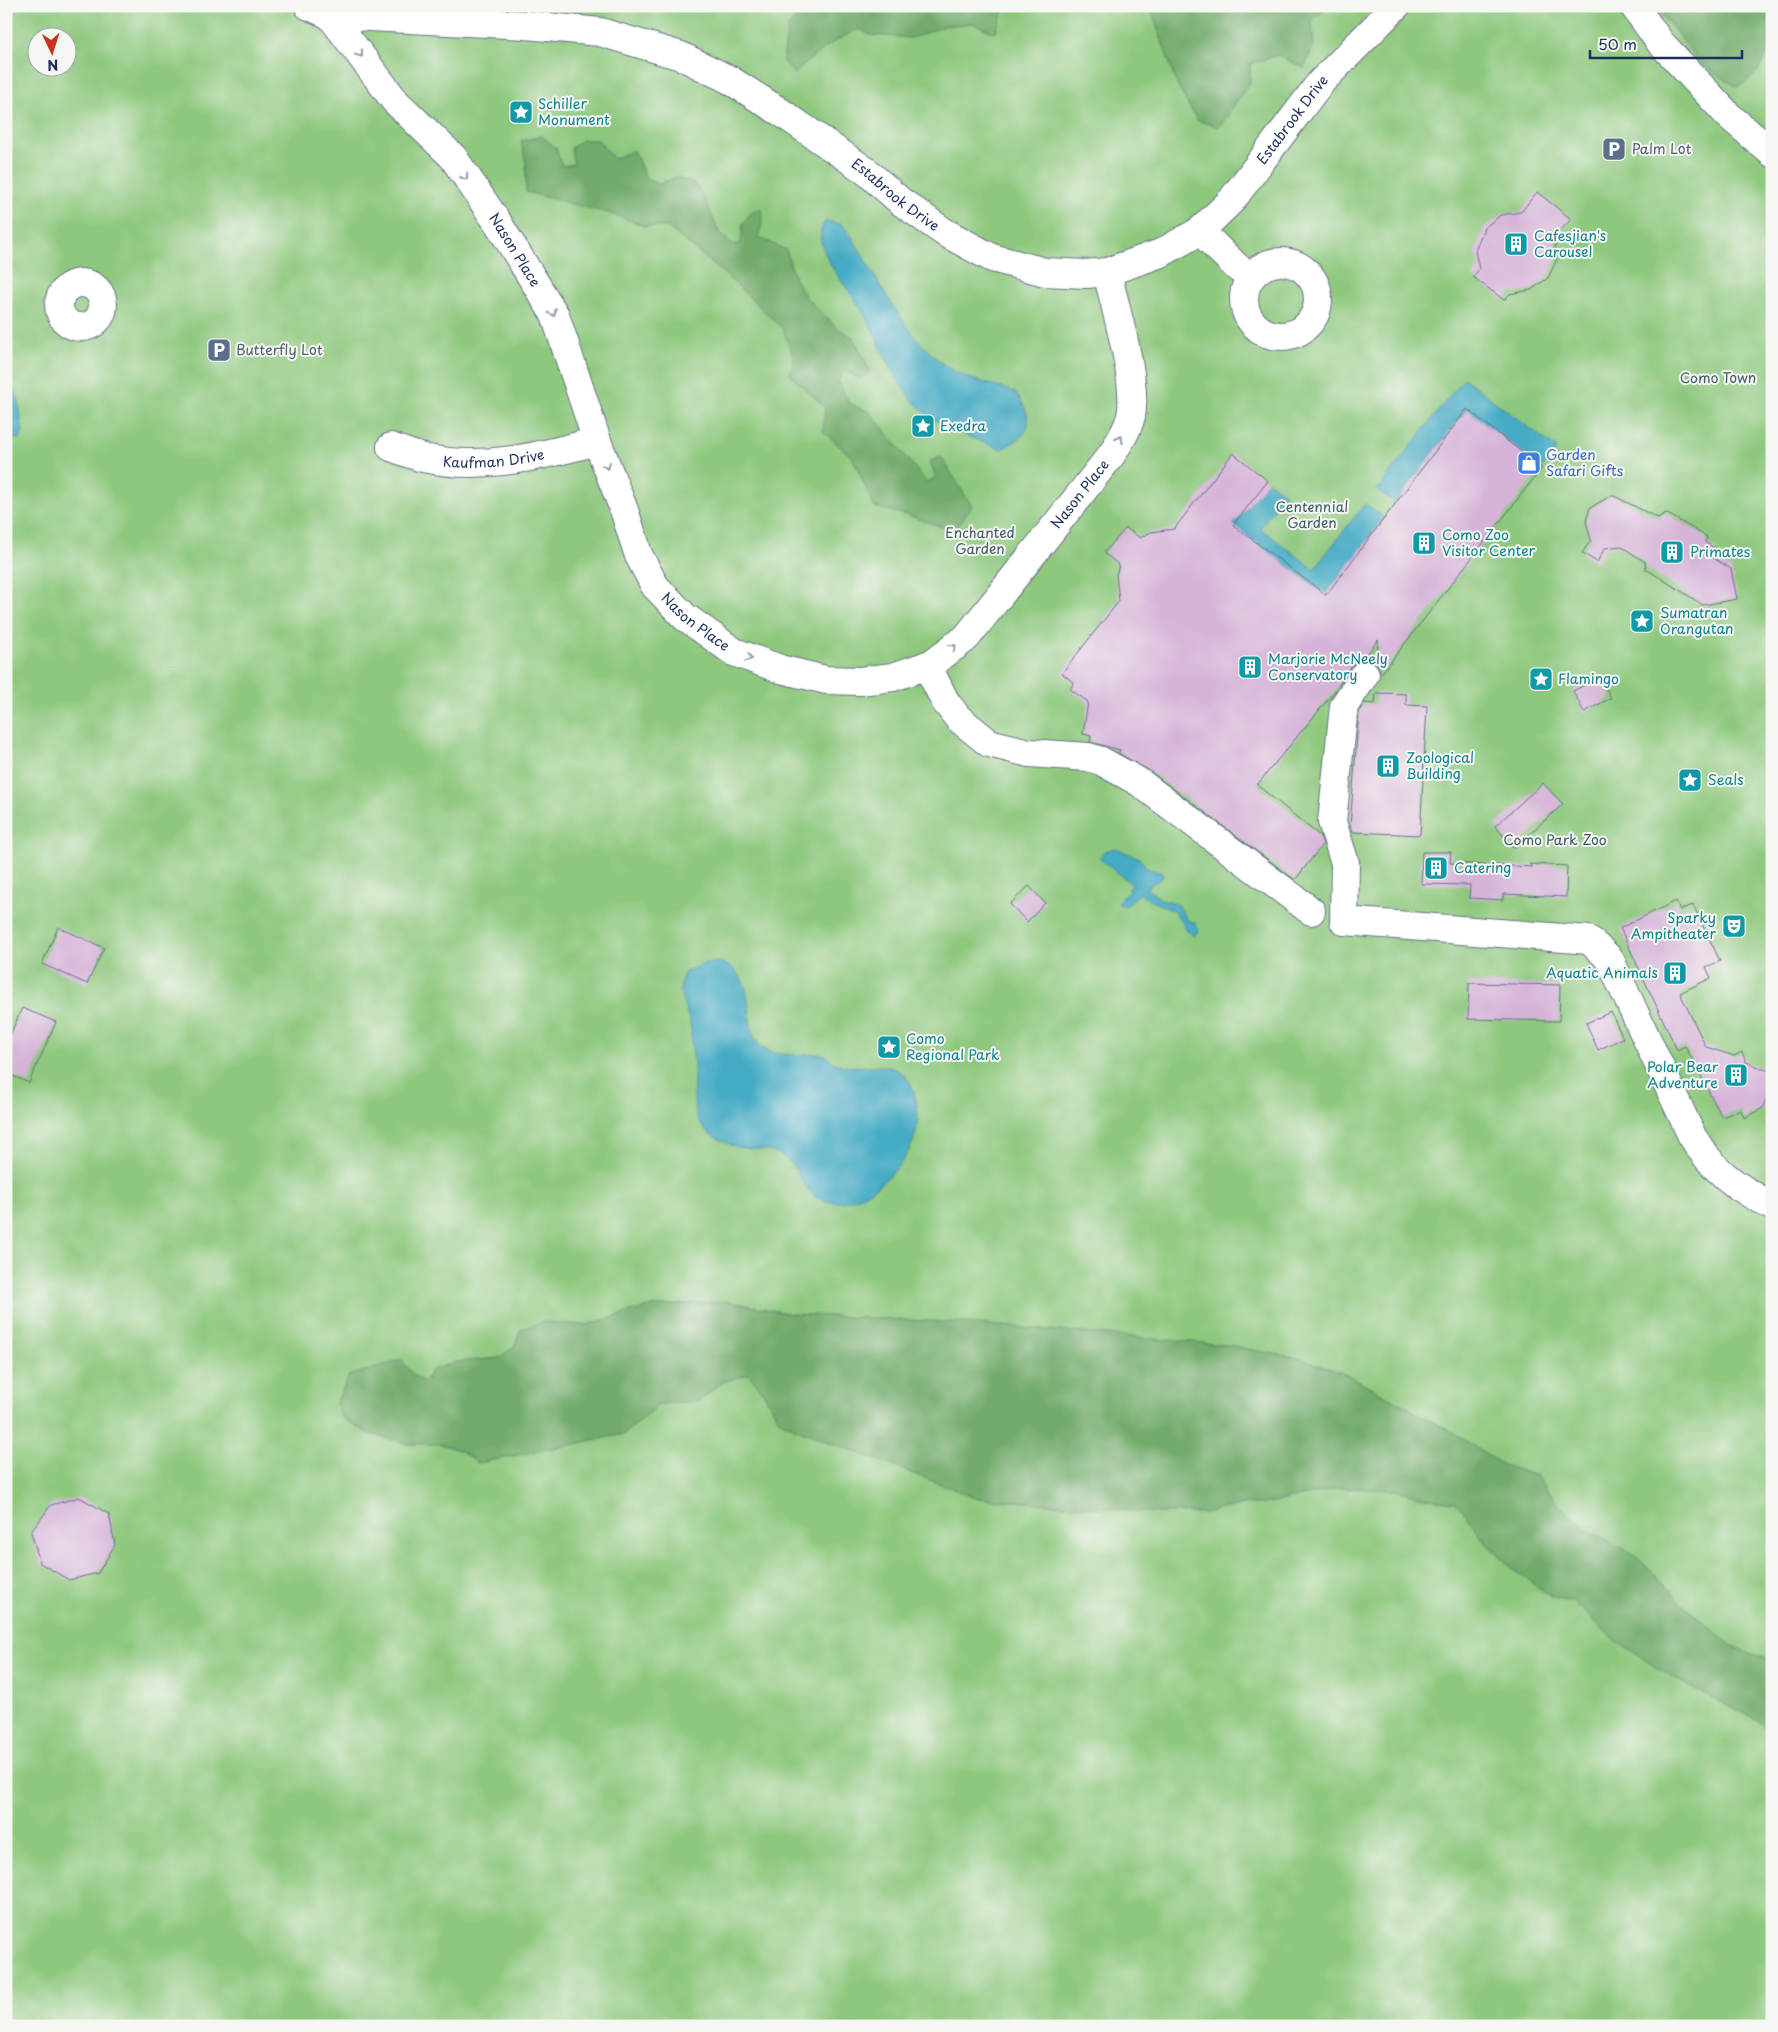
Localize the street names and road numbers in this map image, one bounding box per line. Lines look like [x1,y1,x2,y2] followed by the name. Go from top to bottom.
[1251,70,1333,168] street label: Estabrook Drive
[847,153,944,236] street label: Estabrook Drive
[484,209,546,291] street label: Nason Place
[442,443,546,473] street label: Kaufman Drive
[1045,455,1114,533] street label: Nason Place
[656,587,734,656] street label: Nason Place

